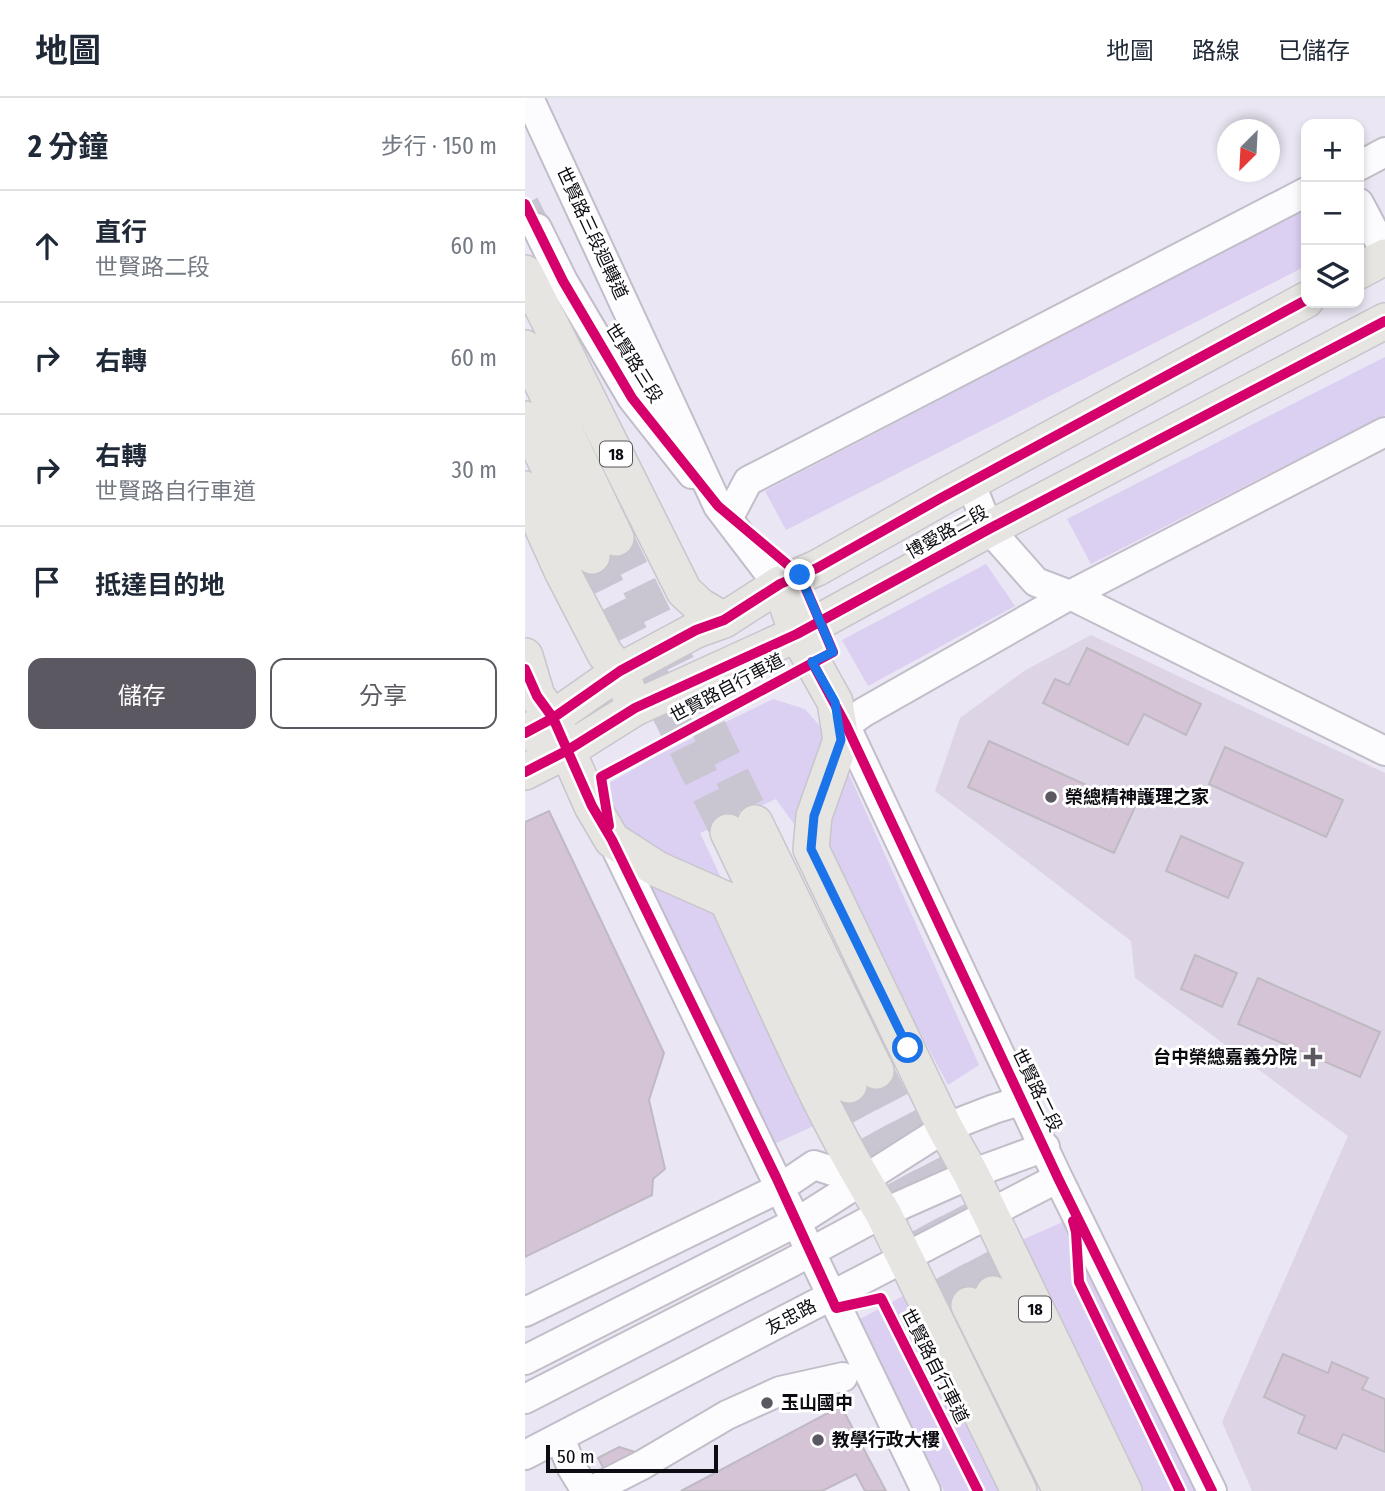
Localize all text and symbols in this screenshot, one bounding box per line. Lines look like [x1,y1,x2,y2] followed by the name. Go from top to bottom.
[35,31,101,71] text: 地圖
[1106,37,1154,65] text: 地圖
[1192,37,1240,65] text: 路線
[1278,37,1350,65] text: 已儲存
[1217,119,1280,182] north arrow
[1301,119,1364,308] map controls
[1301,119,1364,182] button: +
[28,129,108,165] text: 2 分鐘
[381,132,497,160] text: 步行 · 150 m
[552,163,632,303] street label: 世賢路三段迴轉道
[1301,182,1364,245] button: −
[95,217,147,248] text: 直行
[28,227,66,265] icon: ahead
[451,232,497,260] text: 60 m
[1301,245,1364,308] button: layers
[95,253,210,281] text: 世賢路二段
[601,319,667,407] street label: 世賢路三段
[28,339,66,377] icon: right
[451,344,497,372] text: 60 m
[95,346,147,377] text: 右轉
[95,441,147,472] text: 右轉
[600,442,632,466] road number: 18
[28,451,66,489] icon: right
[452,456,497,484] text: 30 m
[95,477,256,505] text: 世賢路自行車道
[902,501,992,563] street label: 博愛路二段
[784,559,815,590] route end
[28,563,66,601] icon: arrive
[95,570,225,601] text: 抵達目的地
[666,649,788,727] street label: 世賢路自行車道
[28,658,256,729] button: 儲存
[270,658,497,729] button: 分享
[1065,786,1209,808] place label: 榮總精神護理之家
[1043,789,1059,805] marker: 榮總精神護理之家
[892,1032,923,1063] route start
[1007,1045,1067,1135] street label: 世賢路二段
[1153,1046,1297,1068] place label: 台中榮總嘉義分院
[1303,1047,1323,1067] marker: 台中榮總嘉義分院
[762,1295,820,1339] street label: 友忠路
[1019,1296,1051,1322] road number: 18
[897,1305,973,1427] street label: 世賢路自行車道
[781,1392,853,1414] place label: 玉山國中
[759,1395,775,1411] marker: 玉山國中
[832,1429,940,1451] place label: 教學行政大樓
[810,1432,826,1448] marker: 教學行政大樓
[546,1442,717,1474] scale bar
[557,1445,595,1468] text: 50 m

